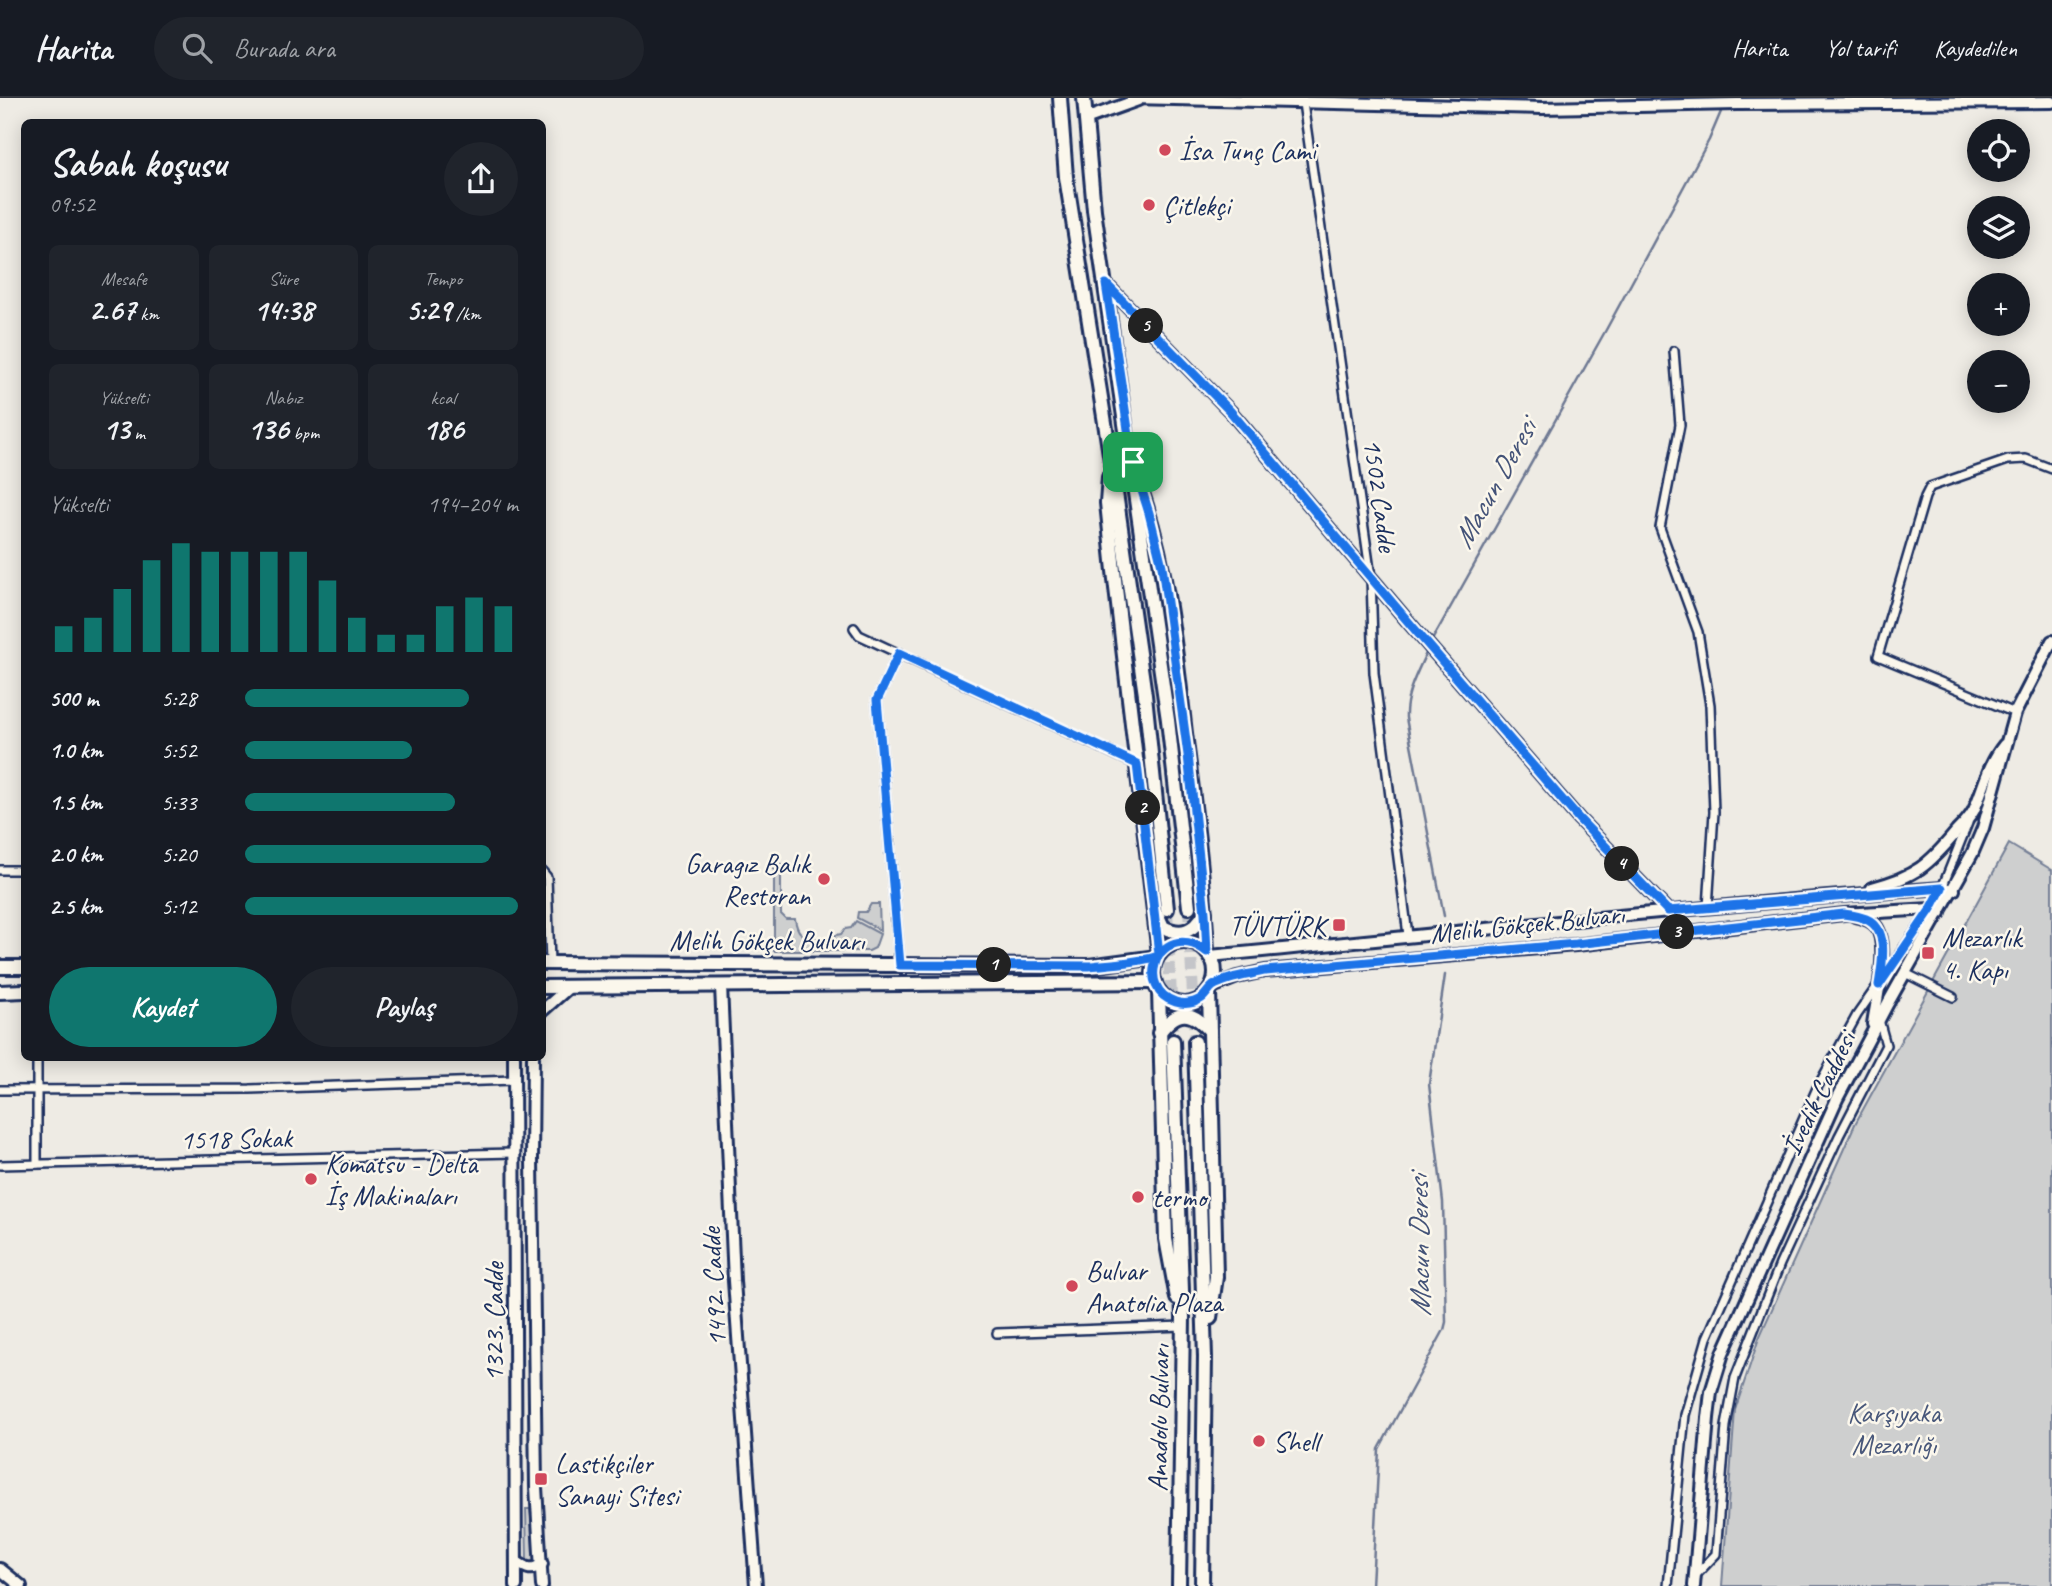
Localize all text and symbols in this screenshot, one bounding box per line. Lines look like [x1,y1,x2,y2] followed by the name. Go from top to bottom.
[154,17,644,80] search box
[35,27,112,69] text: Harita
[178,29,216,67] icon: search
[234,32,335,65] text: Burada ara
[1732,33,1787,63] text: Harita
[1825,33,1896,63] text: Yol tarifi
[1934,33,2017,63] text: Kaydedilen
[1967,119,2030,413] map controls
[1967,119,2030,182] button: locate
[1179,133,1319,168] place label: İsa Tunç Cami
[49,140,226,187] text: Sabah koşusu
[444,142,518,216] button: share
[1157,142,1173,158] marker: İsa Tunç Cami
[1163,188,1234,224] place label: Çitlekçi
[49,190,95,219] text: 09:52
[1967,196,2030,259] button: layers
[1141,197,1157,213] marker: Çitlekçi
[101,267,147,291] text: Mesafe
[269,267,298,291] text: Süre
[424,267,462,291] text: Tempo
[1967,273,2030,336] button: +
[89,291,136,329] text: 2.67
[254,291,313,329] text: 14:38
[406,291,451,329] text: 5:29
[136,302,159,326] text: km
[451,302,481,326] text: /km
[1128,308,1164,344] pin: 5
[1141,313,1150,337] text: 5
[1967,350,2030,413] button: −
[99,386,148,410] text: Yükselti
[265,386,302,410] text: Nabız
[431,386,456,410] text: kcal
[1443,407,1548,555] water label: Macun Deresi
[103,410,130,448] text: 13
[248,410,289,448] text: 136
[423,410,464,448] text: 186
[130,421,145,445] text: m
[289,421,319,445] text: bpm
[1103,432,1163,492] pin
[1355,436,1406,556] street label: 1502 Cadde
[1114,443,1152,481] icon: arrive
[49,490,109,519] text: Yükselti
[427,490,518,519] text: 194–204 m
[49,684,98,713] text: 500 m
[161,684,197,713] text: 5:28
[49,736,103,765] text: 1.0 km
[161,736,197,765] text: 5:52
[49,788,102,817] text: 1.5 km
[161,788,197,817] text: 5:33
[1126,790,1160,826] pin: 2
[1138,795,1147,819] text: 2
[49,840,103,869] text: 2.0 km
[161,840,197,869] text: 5:20
[685,846,813,913] place label: Garagız Balık Restoran
[1604,846,1640,882] pin: 4
[1617,851,1626,875] text: 4
[816,871,832,887] marker: Garagız Balık Restoran
[49,892,102,921] text: 2.5 km
[161,892,197,921] text: 5:12
[1428,896,1628,951] street label: Melih Gökçek Bulvarı
[1229,908,1330,943] place label: TÜVTÜRK
[1660,914,1694,950] pin: 3
[1331,917,1347,933] marker: TÜVTÜRK
[1672,919,1681,943] text: 3
[1942,920,2024,987] place label: Mezarlık 4. Kapı
[670,923,866,958] street label: Melih Gökçek Bulvarı
[1920,945,1936,961] marker: Mezarlık 4. Kapı
[976,948,1012,982] pin: 1
[989,952,998,976] text: 1
[49,967,277,1047] button: Kaydet
[291,967,518,1047] button: Paylaş
[1773,1022,1865,1161] street label: İvedik Caddesi
[180,1120,294,1157] street label: 1518 Sokak
[325,1146,479,1213] place label: Komatsu - Delta İş Makinaları
[1399,1168,1439,1317] water label: Macun Deresi
[303,1171,319,1187] marker: Komatsu - Delta İş Makinaları
[1152,1180,1209,1215] place label: termo
[1130,1189,1146,1205] marker: termo
[693,1225,734,1347] street label: 1492. Cadde
[1086,1253,1225,1320] place label: Bulvar Anatolia Plaza
[476,1260,511,1382] street label: 1323. Cadde
[1064,1278,1080,1294] marker: Bulvar Anatolia Plaza
[1140,1342,1177,1492] street label: Anadolu Bulvarı
[1848,1395,1942,1462] park label: Karşıyaka Mezarlığı
[1273,1424,1324,1459] place label: Shell
[1251,1433,1267,1449] marker: Shell
[555,1446,682,1513] place label: Lastikçiler Sanayi Sitesi
[533,1471,549,1487] marker: Lastikçiler Sanayi Sitesi

